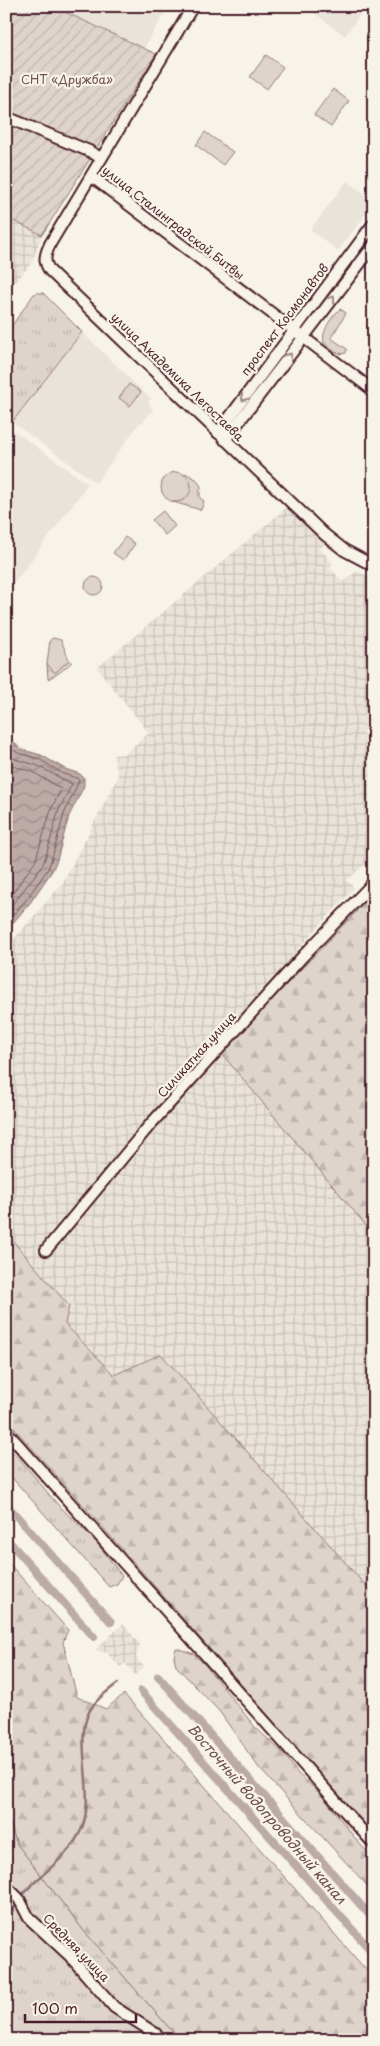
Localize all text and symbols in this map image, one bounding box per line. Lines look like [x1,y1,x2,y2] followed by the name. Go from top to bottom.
[21,70,113,88] park label: СНТ «Дружба»
[99,161,248,283] street label: улица Сталинградской Битвы
[236,260,332,379] street label: проспект Космонавтов
[327,296,335,305] one-way arrow
[107,308,249,445] street label: улица Академика Легостаева
[283,353,291,362] one-way arrow
[241,392,249,401] one-way arrow
[153,1007,240,1101] street label: Силикатная улица
[183,1719,352,1909] water label: Восточный водопроводный канал
[39,1909,114,1986] street label: Средняя улица
[25,1991,136,2023] scale bar
[32,1996,78,2019] text: 100 m

